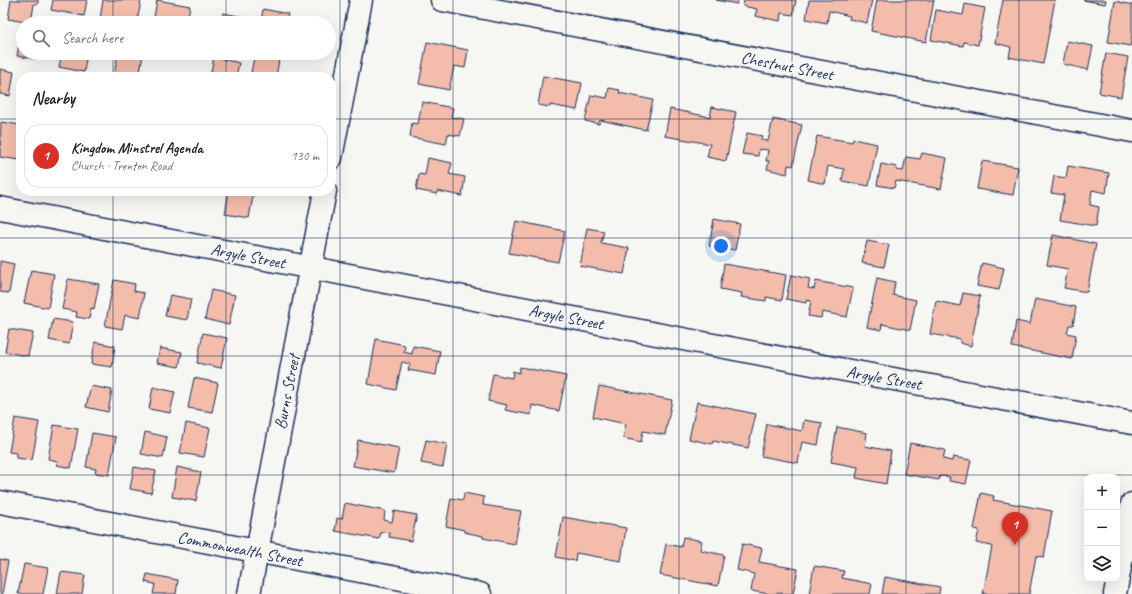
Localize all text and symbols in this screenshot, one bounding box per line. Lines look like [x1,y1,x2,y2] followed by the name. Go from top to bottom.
[16,16,336,60] search box
[30,27,52,49] icon: search
[62,29,123,48] text: Search here
[739,47,837,86] street label: Chestnut Street
[32,88,75,109] text: Nearby
[71,139,203,158] text: Kingdom Minstrel Agenda
[43,148,49,164] text: 1
[291,148,319,164] text: 130 m
[71,158,172,174] text: Church · Trenton Road
[711,236,731,256] your location
[209,238,289,274] street label: Argyle Street
[527,299,607,335] street label: Argyle Street
[269,351,305,431] street label: Burns Street
[845,361,925,395] street label: Argyle Street
[1084,474,1120,582] map controls
[1084,474,1120,510] button: +
[1084,510,1120,546] button: −
[1002,512,1028,545] pin: 1
[176,527,306,572] street label: Commonwealth Street
[1084,546,1120,582] button: layers

